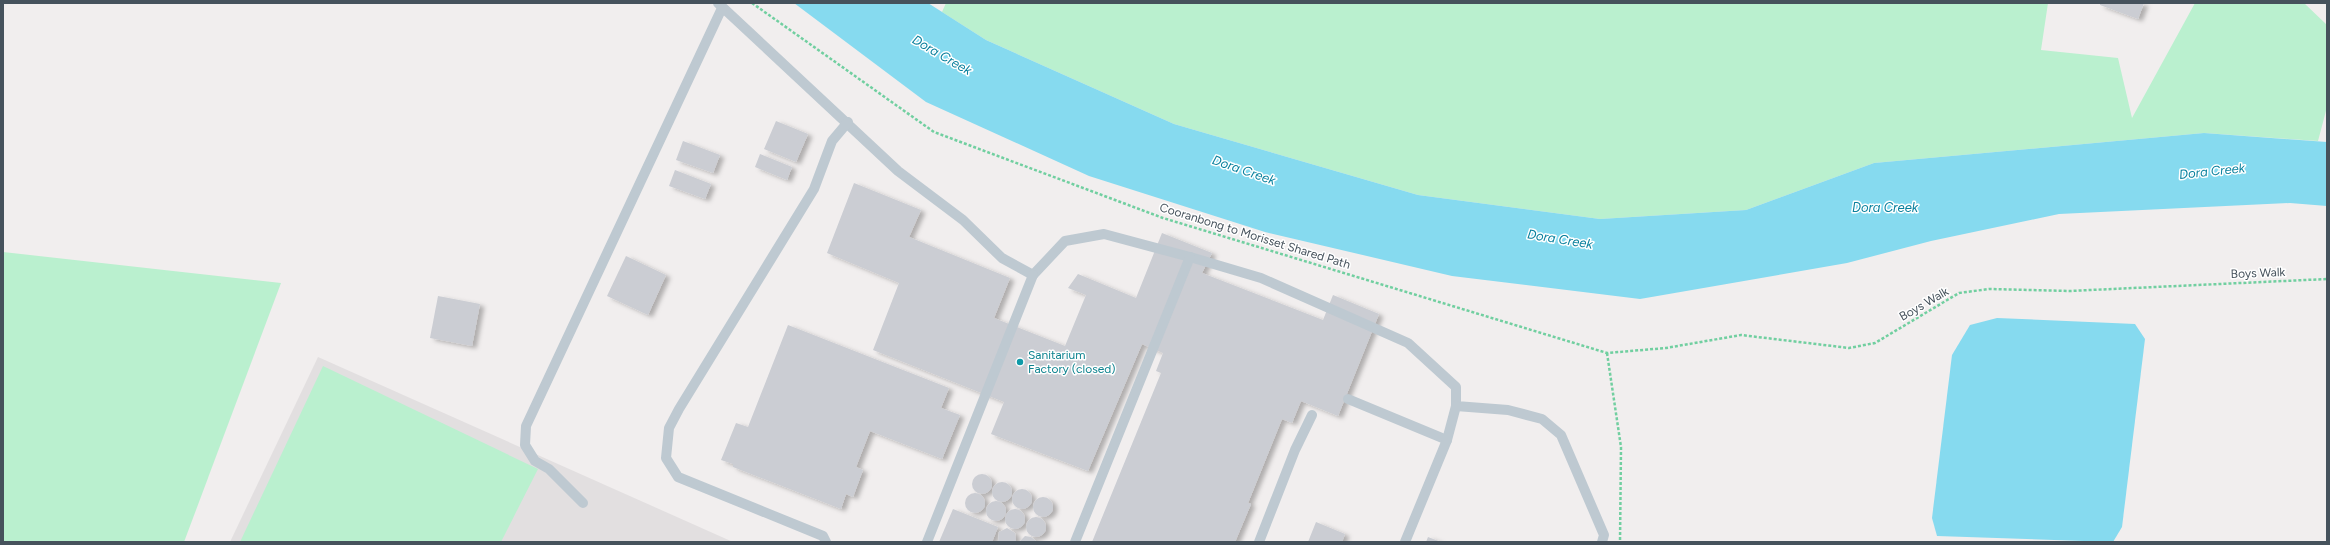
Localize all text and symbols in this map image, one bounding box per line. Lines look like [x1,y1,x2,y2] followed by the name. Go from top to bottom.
[910,32,975,78] water label: Dora Creek
[1210,152,1278,188] water label: Dora Creek
[2178,160,2246,182] water label: Dora Creek
[1158,200,1352,272] street label: Cooranbong to Morisset Shared Path
[1852,200,1919,215] water label: Dora Creek
[1526,226,1594,252] water label: Dora Creek
[2230,265,2286,281] street label: Boys Walk
[1897,284,1951,324] street label: Boys Walk
[1028,348,1116,376] place label: Sanitarium Factory (closed)
[1015,357,1025,367] marker: Sanitarium Factory (closed)

